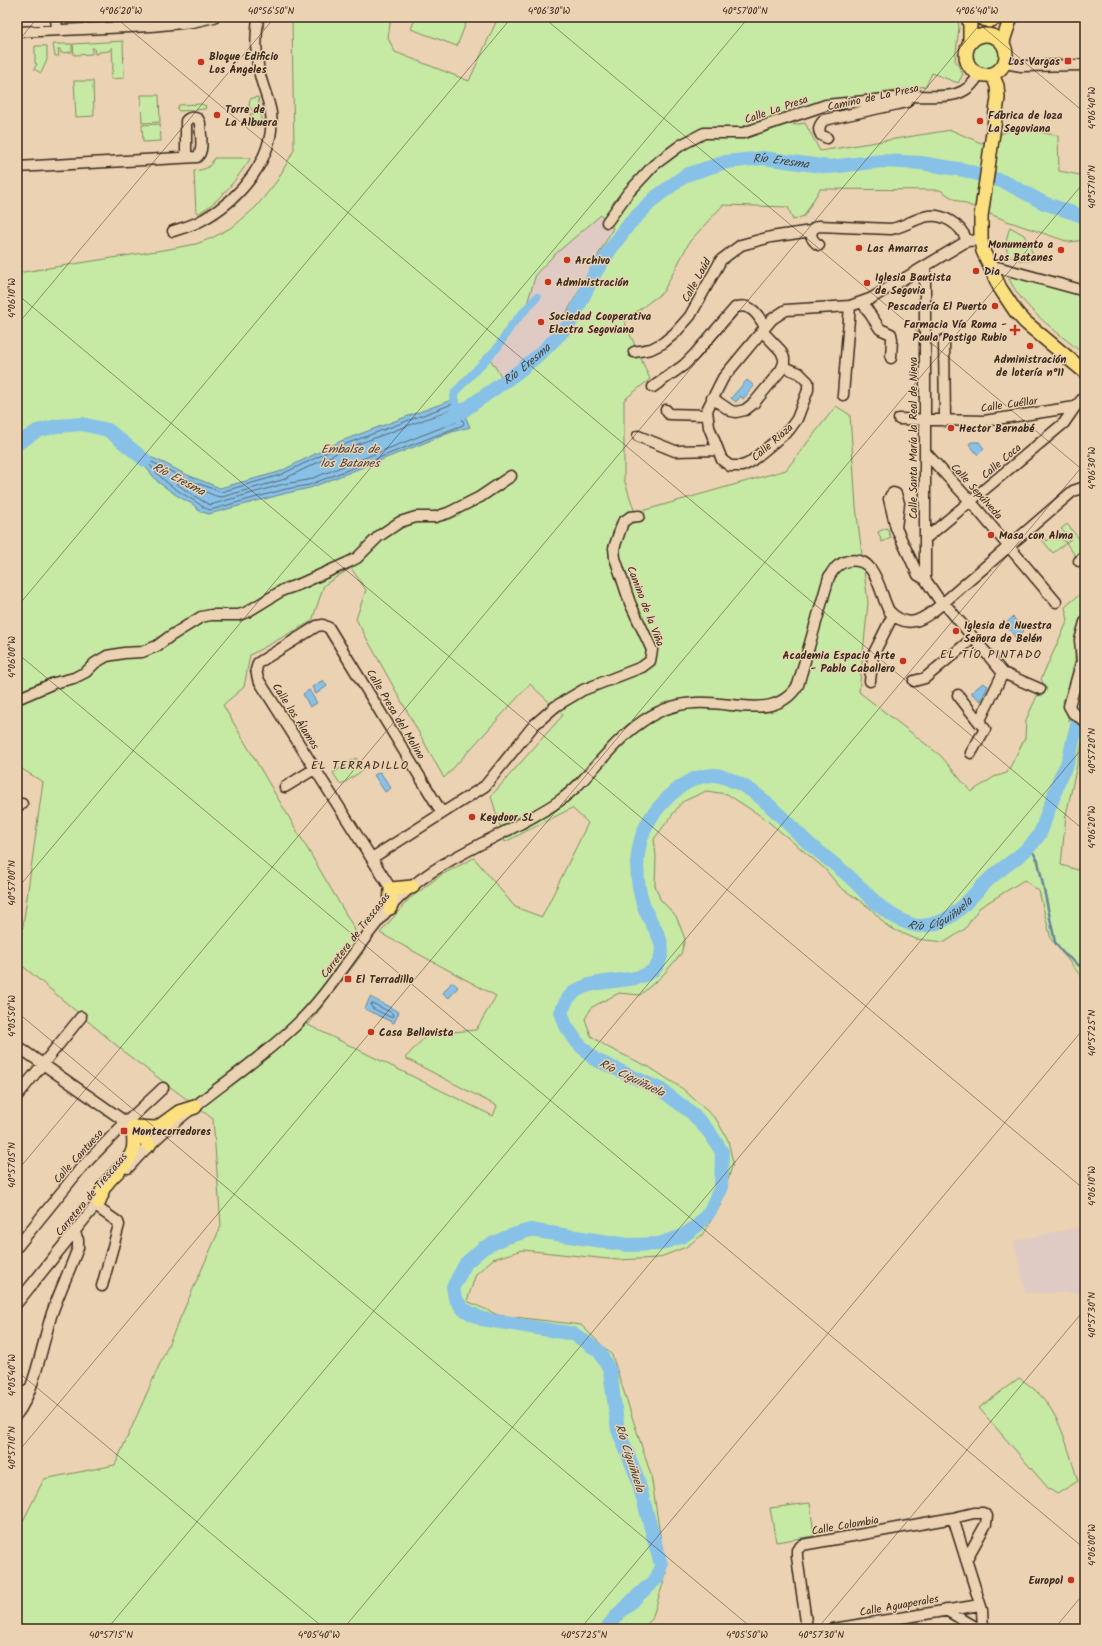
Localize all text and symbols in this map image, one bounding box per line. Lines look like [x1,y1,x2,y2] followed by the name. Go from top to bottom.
[100,3,143,19] text: 4°06'20"W
[248,3,295,19] text: 40°56'50"N
[528,3,571,19] text: 4°06'30"W
[722,3,768,19] text: 40°57'00"N
[956,3,998,19] text: 4°06'40"W
[209,48,278,79] place label: Bloque Edificio Los Ángeles
[1008,53,1061,71] place label: Los Vargas
[1063,56,1073,66] marker: Los Vargas
[196,57,206,67] marker: Bloque Edificio Los Ángeles
[826,79,921,116] street label: Camino de La Presa
[1084,87,1100,129] text: 4°06'40"W
[742,91,811,129] street label: Calle La Presa
[225,101,278,132] place label: Torre de La Albuera
[988,107,1063,138] place label: Fábrica de loza La Segoviana
[212,110,222,120] marker: Torre de La Albuera
[975,116,985,126] marker: Fábrica de loza La Segoviana
[752,149,811,174] water label: Río Eresma
[1084,165,1100,209] text: 40°57'10"N
[988,236,1054,267] place label: Monumento a Los Batanes
[867,240,929,258] place label: Las Amarras
[854,243,864,253] marker: Las Amarras
[1056,245,1066,255] marker: Monumento a Los Batanes
[575,252,610,270] place label: Archivo
[677,254,717,306] street label: Calle Laúd
[562,255,572,265] marker: Archivo
[984,263,1000,281] place label: Dia
[971,266,981,276] marker: Dia
[875,269,952,300] place label: Iglesia Bautista de Segovia
[556,274,629,292] place label: Administración
[543,277,553,287] marker: Administración
[4,278,20,318] text: 4°06'10"W
[862,278,872,288] marker: Iglesia Bautista de Segovia
[888,298,987,316] place label: Pescadería El Puerto
[990,301,1000,311] marker: Pescadería El Puerto
[549,308,652,339] place label: Sociedad Cooperativa Electra Segoviana
[904,316,1007,347] place label: Farmacia Vía Roma - Paula Postigo Rubio
[536,317,546,327] marker: Sociedad Cooperativa Electra Segoviana
[1010,325,1020,335] marker: Farmacia Vía Roma - Paula Postigo Rubio
[499,338,556,390] water label: Río Eresma
[1025,341,1035,351] marker: Administración de lotería n°11
[994,351,1066,382] place label: Administración de lotería n°11
[905,357,923,519] street label: Calle Santa María la Real de Nieva
[979,392,1040,418] street label: Calle Cuéllar
[748,419,798,466] street label: Calle Riaza
[959,420,1035,438] place label: Hector Bernabé
[946,423,956,433] marker: Hector Bernabé
[977,439,1026,484] street label: Calle Coca
[321,440,381,473] water label: Embalse de los Batanes
[1084,446,1100,489] text: 4°06'30"W
[149,458,210,502] water label: Río Eresma
[946,459,1007,524] street label: Calle Sepúlveda
[999,527,1073,545] place label: Masa con Alma
[986,530,996,540] marker: Masa con Alma
[621,563,669,649] street label: Camino de la Viña
[964,617,1052,648] place label: Iglesia de Nuestra Señora de Belén
[951,626,961,636] marker: Iglesia de Nuestra Señora de Belén
[4,636,20,678] text: 4°06'00"W
[940,645,1042,664] district label: EL TÍO PINTADO
[783,647,896,678] place label: Academia Espacio Arte - Pablo Caballero
[898,656,908,666] marker: Academia Espacio Arte - Pablo Caballero
[361,666,429,763] street label: Calle Presa del Molino
[267,680,324,754] street label: Calle los Álamos
[1084,728,1100,774] text: 40°57'20"N
[311,756,409,775] district label: EL TERRADILLO
[1084,805,1100,848] text: 4°06'20"W
[480,809,534,827] place label: Keydoor SL
[467,812,477,822] marker: Keydoor SL
[4,860,20,906] text: 40°57'00"N
[316,888,395,983] street label: Carretera de Trescasas
[905,892,978,936] water label: Río Ciguiñuela
[356,971,414,989] place label: El Terradillo
[343,974,353,984] marker: El Terradillo
[4,995,20,1037] text: 4°05'50"W
[1084,1009,1100,1056] text: 40°57'25"N
[379,1024,454,1042] place label: Casa Bellavista
[366,1027,376,1037] marker: Casa Bellavista
[596,1054,669,1103] water label: Río Ciguiñuela
[132,1123,212,1141] place label: Montecorredores
[49,1125,108,1188] street label: Calle Cantueso
[119,1126,129,1136] marker: Montecorredores
[4,1142,20,1188] text: 40°57'05"N
[51,1148,133,1241] street label: Carretera de Trescasas
[1084,1166,1100,1206] text: 4°06'10"W
[1084,1292,1100,1338] text: 40°57'30"N
[4,1354,20,1396] text: 4°05'40"W
[610,1422,650,1496] water label: Río Ciguiñuela
[4,1426,20,1470] text: 40°57'10"N
[810,1511,880,1541] street label: Calle Colombia
[1084,1524,1100,1566] text: 4°06'00"W
[1029,1572,1063,1590] place label: Europol
[1066,1575,1076,1585] marker: Europol
[858,1590,941,1622] street label: Calle Aguaperales
[89,1627,133,1643] text: 40°57'15"N
[298,1627,340,1643] text: 4°05'40"W
[561,1627,608,1643] text: 40°57'25"N
[726,1627,768,1643] text: 4°05'50"W
[798,1627,844,1643] text: 40°57'30"N

